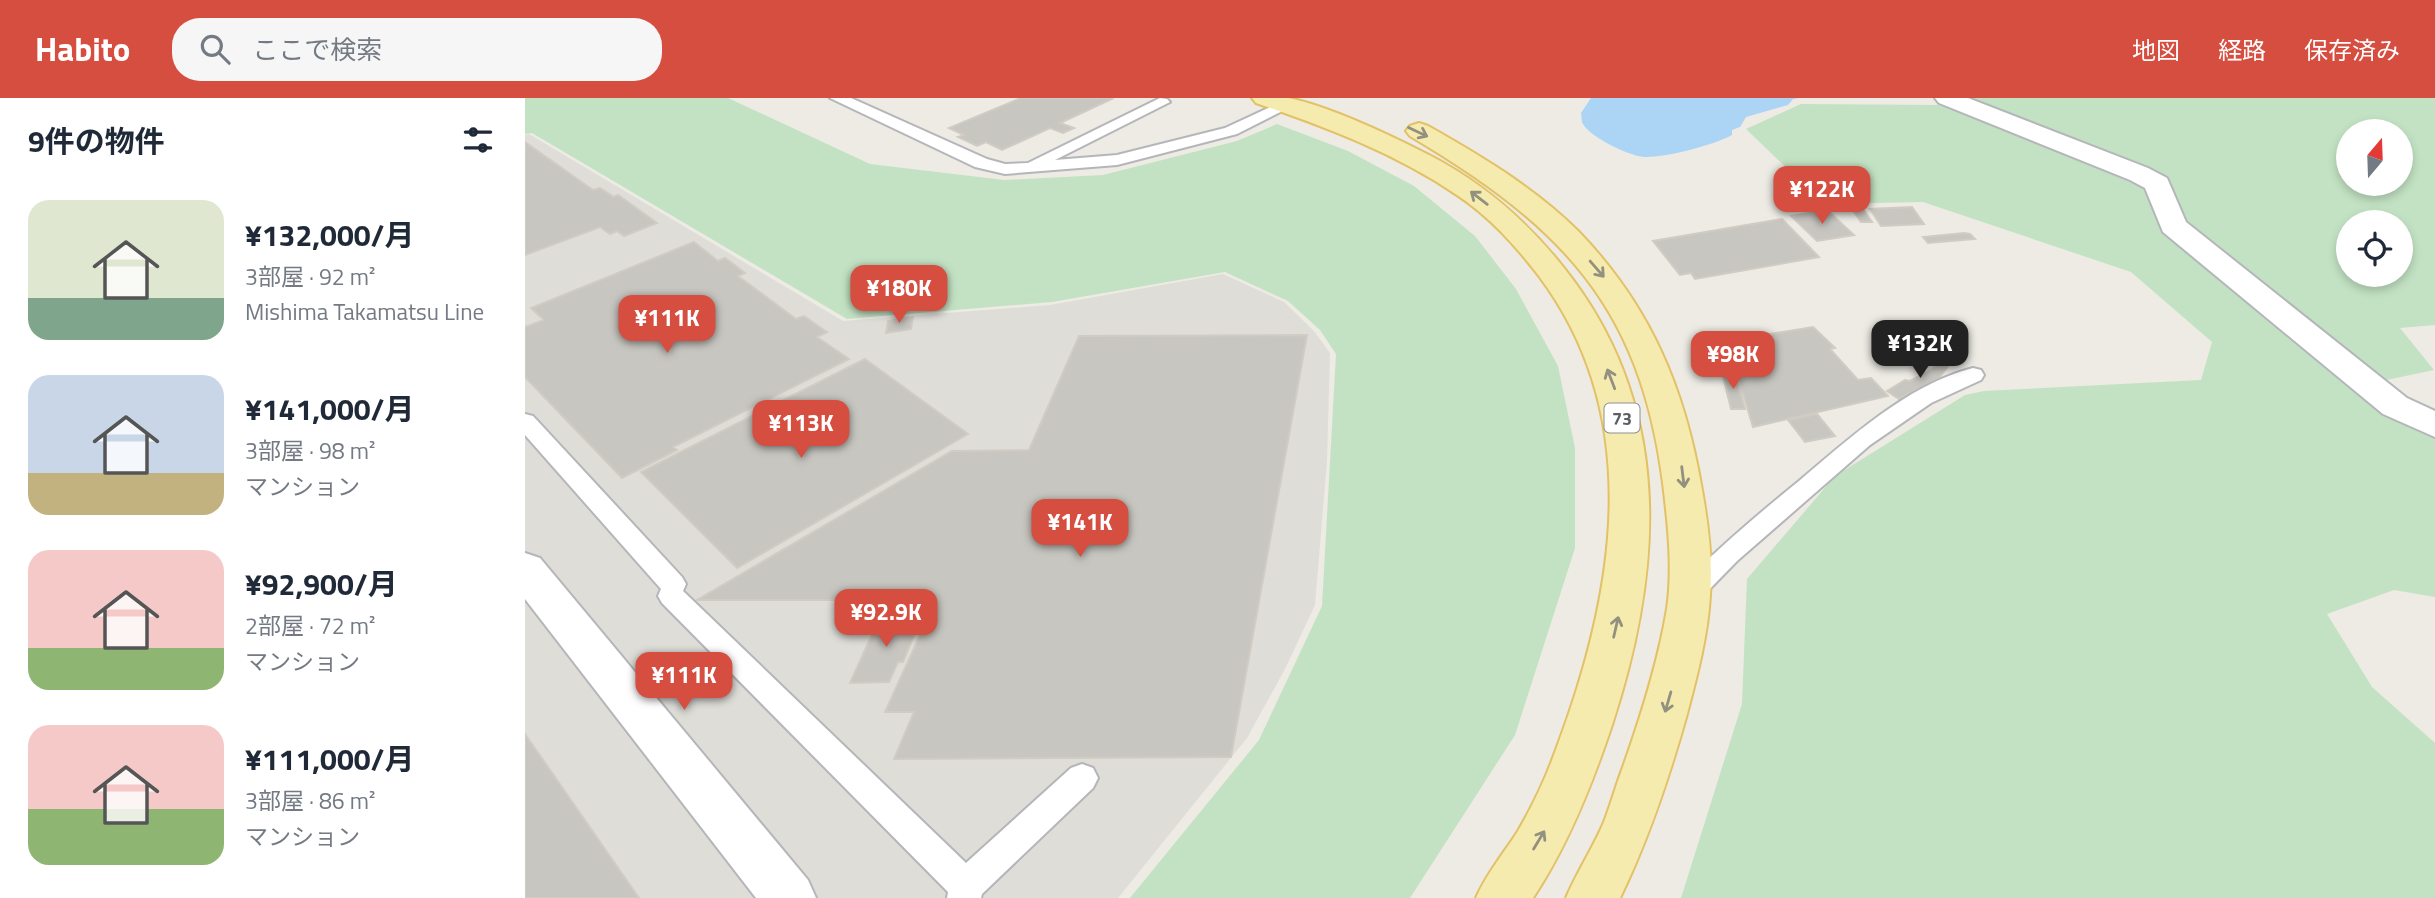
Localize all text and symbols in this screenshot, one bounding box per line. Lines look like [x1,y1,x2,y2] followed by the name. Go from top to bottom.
[172,18,662,81] search box
[35,24,130,74] text: Habito
[196,30,234,68] icon: search
[252,30,382,69] text: ここで検索
[2132,32,2180,68] text: 地図
[2218,32,2266,68] text: 経路
[2304,32,2400,68] text: 保存済み
[28,118,165,164] text: 9件の物件
[2336,119,2413,196] north arrow
[2336,119,2413,287] map controls
[459,121,497,159] icon: filters
[1407,125,1428,139] one-way arrow
[1773,166,1871,226] pin: ¥122K
[1789,171,1855,206] text: ¥122K
[1470,191,1488,206] one-way arrow
[2336,210,2413,287] button: locate
[245,212,414,258] text: ¥132,000/月
[84,228,168,312] icon: home
[245,259,375,294] text: 3部屋 · 92 m²
[1589,260,1605,278] one-way arrow
[850,266,948,325] pin: ¥180K
[866,270,932,305] text: ¥180K
[245,294,484,329] text: Mishima Takamatsu Line
[618,296,716,355] pin: ¥111K
[634,300,700,335] text: ¥111K
[1871,320,1969,380] pin: ¥132K
[1887,325,1953,360] text: ¥132K
[1692,331,1774,391] pin: ¥98K
[1707,336,1759,371] text: ¥98K
[1603,368,1616,390] one-way arrow
[245,386,414,432] text: ¥141,000/月
[752,400,850,460] pin: ¥113K
[84,403,168,487] icon: home
[1605,404,1639,432] road number: 73
[768,405,834,440] text: ¥113K
[245,433,375,468] text: 3部屋 · 98 m²
[1676,465,1689,488] one-way arrow
[245,469,360,504] text: マンション
[1031,500,1129,559] pin: ¥141K
[1047,504,1113,539] text: ¥141K
[245,561,398,607] text: ¥92,900/月
[84,578,168,662] icon: home
[829,589,943,649] pin: ¥92.9K
[850,594,922,629] text: ¥92.9K
[245,608,375,643] text: 2部屋 · 72 m²
[1610,616,1623,639] one-way arrow
[245,644,360,679] text: マンション
[635,652,733,712] pin: ¥111K
[651,657,717,692] text: ¥111K
[1660,691,1673,713] one-way arrow
[245,736,414,782] text: ¥111,000/月
[84,753,168,837] icon: home
[245,783,375,818] text: 3部屋 · 86 m²
[245,819,360,854] text: マンション
[1532,830,1546,850] one-way arrow

